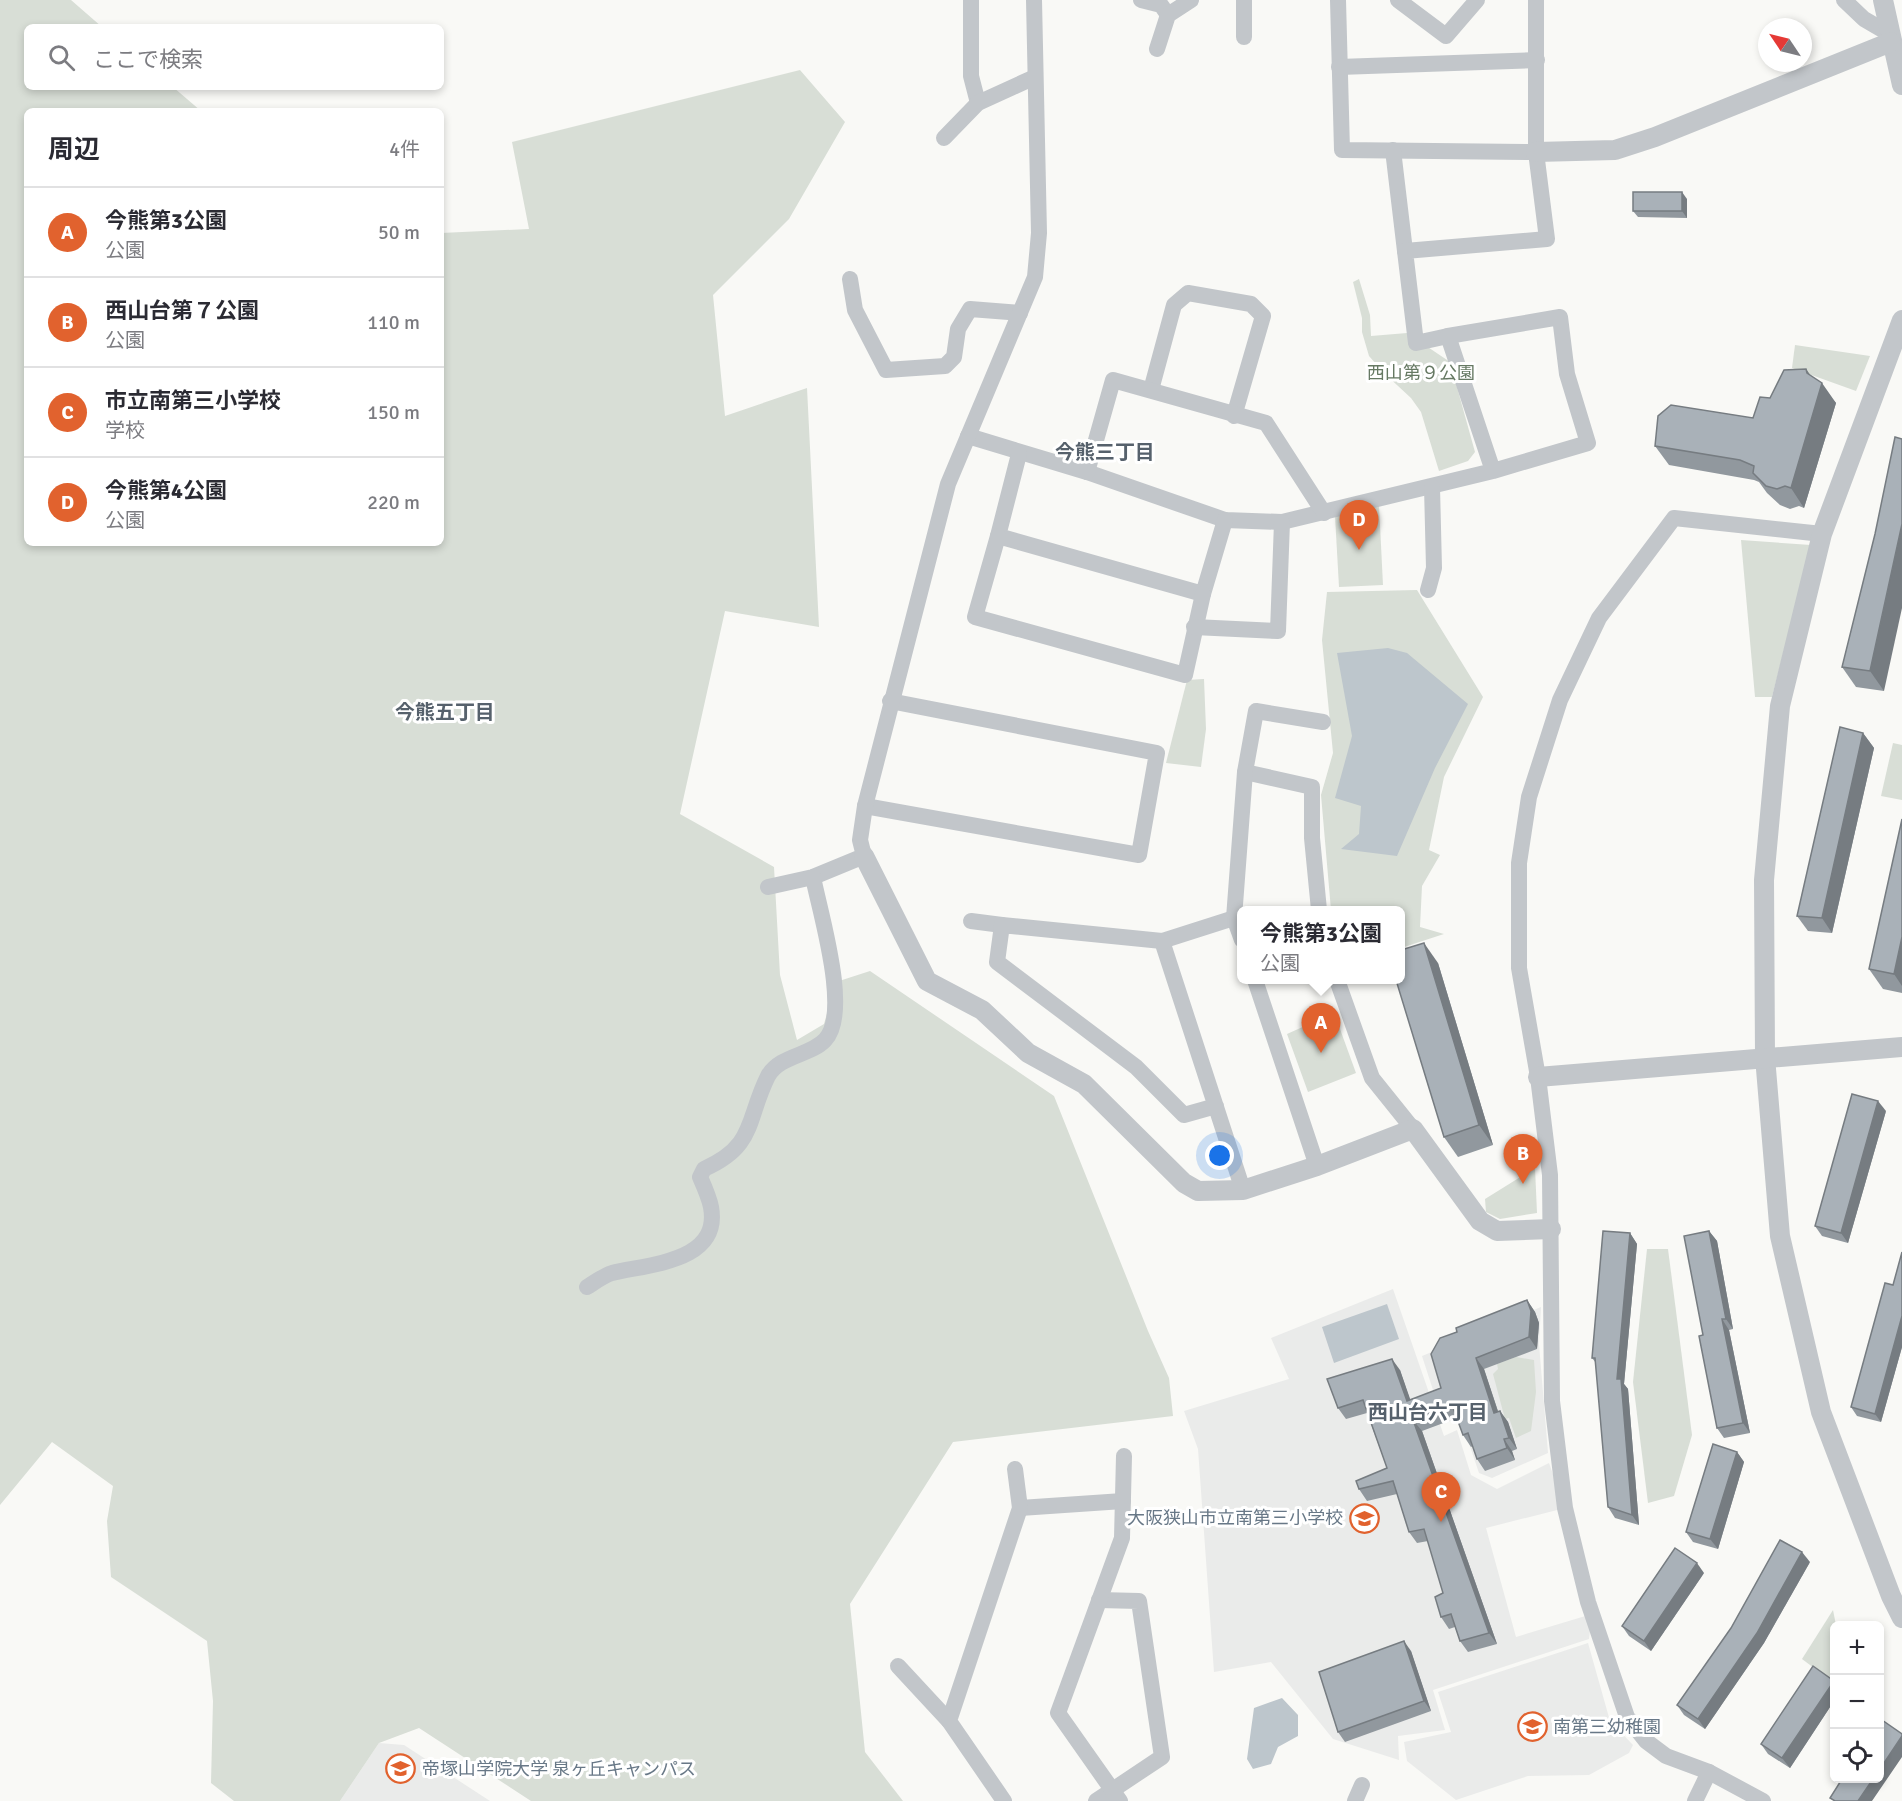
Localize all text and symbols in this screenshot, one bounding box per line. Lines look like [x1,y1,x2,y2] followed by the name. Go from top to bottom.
[1758,18,1812,72] north arrow
[24,24,444,90] search box
[45,41,78,74] icon: search
[93,46,203,73] text: ここで検索
[48,134,100,166] text: 周辺
[389,137,420,162] text: 4件
[105,207,227,234] text: 今熊第3公園
[61,220,74,245] text: A
[378,220,420,245] text: 50 m
[105,238,145,263] text: 公園
[105,297,259,324] text: 西山台第７公園
[61,310,74,335] text: B
[367,310,420,335] text: 110 m
[105,328,145,353] text: 公園
[1367,362,1475,384] park label: 西山第９公園
[105,387,281,414] text: 市立南第三小学校
[61,400,74,425] text: C
[367,400,420,425] text: 150 m
[105,418,145,443] text: 学校
[1055,440,1155,465] district label: 今熊三丁目
[105,477,227,504] text: 今熊第4公園
[61,490,74,515] text: D
[367,490,420,515] text: 220 m
[1340,500,1378,550] pin: D
[105,508,145,533] text: 公園
[395,700,495,725] district label: 今熊五丁目
[1237,906,1405,984] popup
[1260,920,1382,947] text: 今熊第3公園
[1260,951,1300,976] text: 公園
[1302,1004,1340,1053] pin: A
[1504,1134,1543,1184] pin: B
[1205,1141,1234,1170] your location
[1368,1400,1488,1425] district label: 西山台六丁目
[1422,1472,1460,1522] pin: C
[1348,1502,1380,1534] school or university icon: 大阪狭山市立南第三小学校
[1127,1507,1343,1529] place label: 大阪狭山市立南第三小学校
[1830,1621,1884,1783] map controls
[1830,1621,1884,1675] button: +
[1830,1675,1884,1729] button: −
[1516,1711,1548,1743] school or university icon: 南第三幼稚園
[1553,1716,1661,1738] place label: 南第三幼稚園
[1830,1729,1884,1783] button: locate
[385,1753,417,1785] school or university icon: 帝塚山学院大学 泉ヶ丘キャンパス
[422,1758,696,1780] place label: 帝塚山学院大学 泉ヶ丘キャンパス

